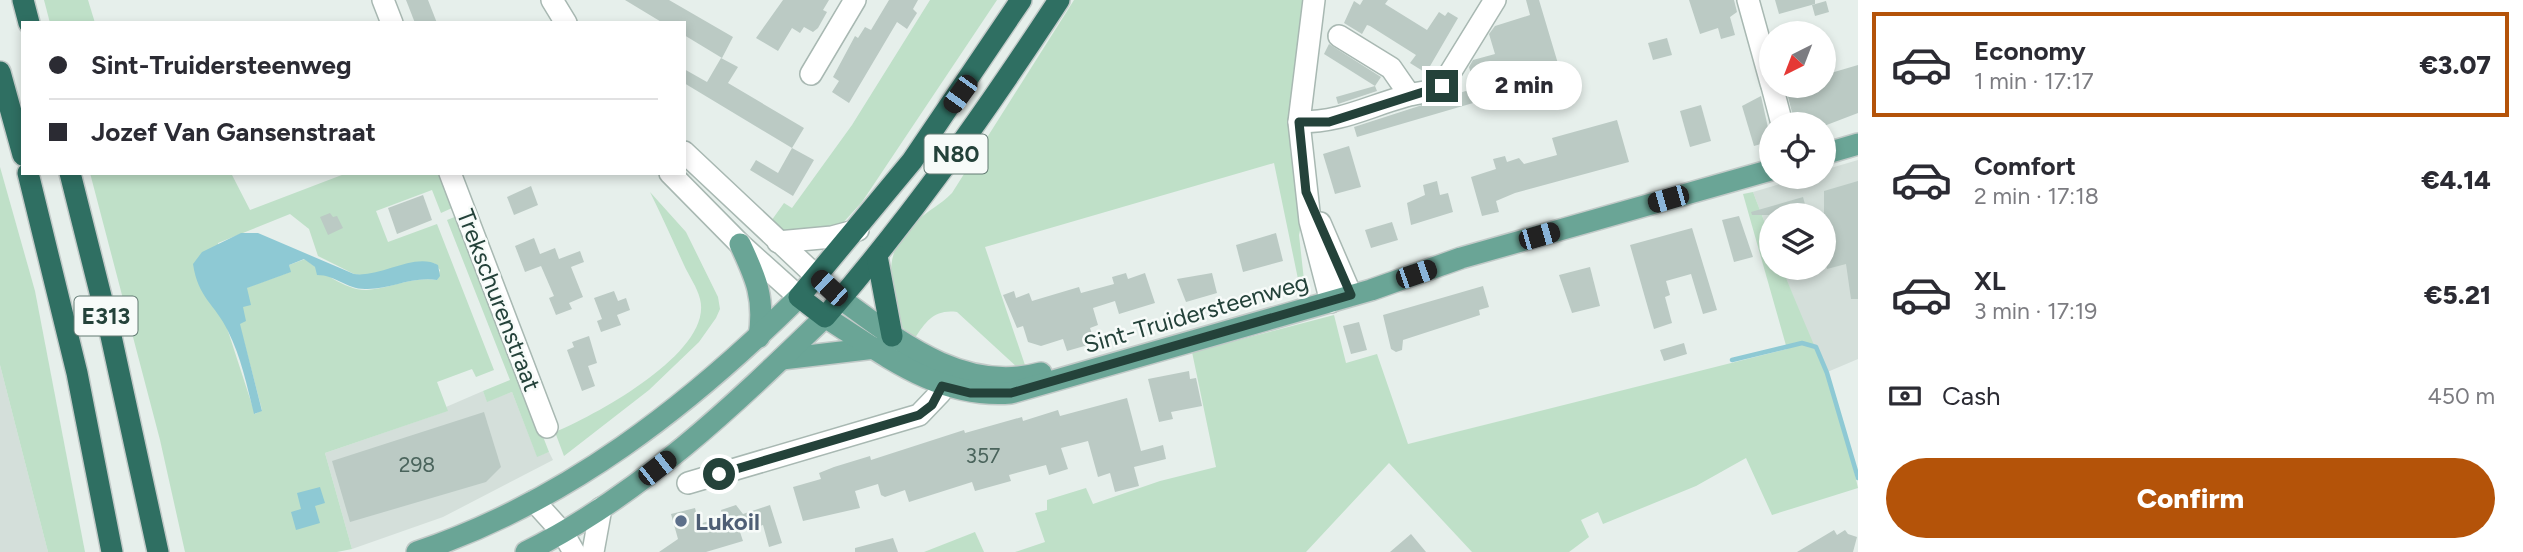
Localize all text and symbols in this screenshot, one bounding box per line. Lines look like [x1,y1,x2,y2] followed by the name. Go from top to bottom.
[1759,21,1836,98] north arrow
[1759,21,1836,280] map controls
[1890,33,1953,96] icon: car
[1974,35,2086,67] text: Economy
[91,49,352,81] text: Sint-Truidersteenweg
[2419,49,2491,81] text: €3.07
[1466,62,1582,110] callout: 2 min
[1974,67,2094,95] text: 1 min · 17:17
[1426,70,1458,102] route end
[940,71,981,117] car
[1495,71,1553,99] text: 2 min
[1759,112,1836,189] button: locate
[91,116,376,148] text: Jozef Van Gansenstraat
[925,134,988,174] road number: N80
[1890,148,1953,211] icon: car
[1974,150,2076,182] text: Comfort
[2421,164,2491,196] text: €4.14
[1974,182,2099,210] text: 2 min · 17:18
[1645,183,1692,215] car
[1759,203,1836,280] button: layers
[451,205,547,395] street label: Trekschurenstraat
[1516,220,1563,252] car
[1393,257,1440,291] car
[1890,263,1953,326] icon: car
[1974,265,2006,297] text: XL
[807,266,852,310] car
[1080,267,1312,359] street label: Sint-Truidersteenweg
[2424,279,2491,311] text: €5.21
[74,296,138,336] road number: E313
[1974,297,2097,325] text: 3 min · 17:19
[1886,377,1924,415] icon: cash
[1942,380,2001,412] text: Cash
[2427,382,2495,410] text: 450 m
[966,443,1000,468] house number: 357
[634,447,681,489] car
[399,452,435,477] house number: 298
[703,458,735,490] route start
[1886,458,2495,538] button: Confirm
[695,507,760,536] place label: Lukoil
[673,513,689,529] marker: Lukoil

